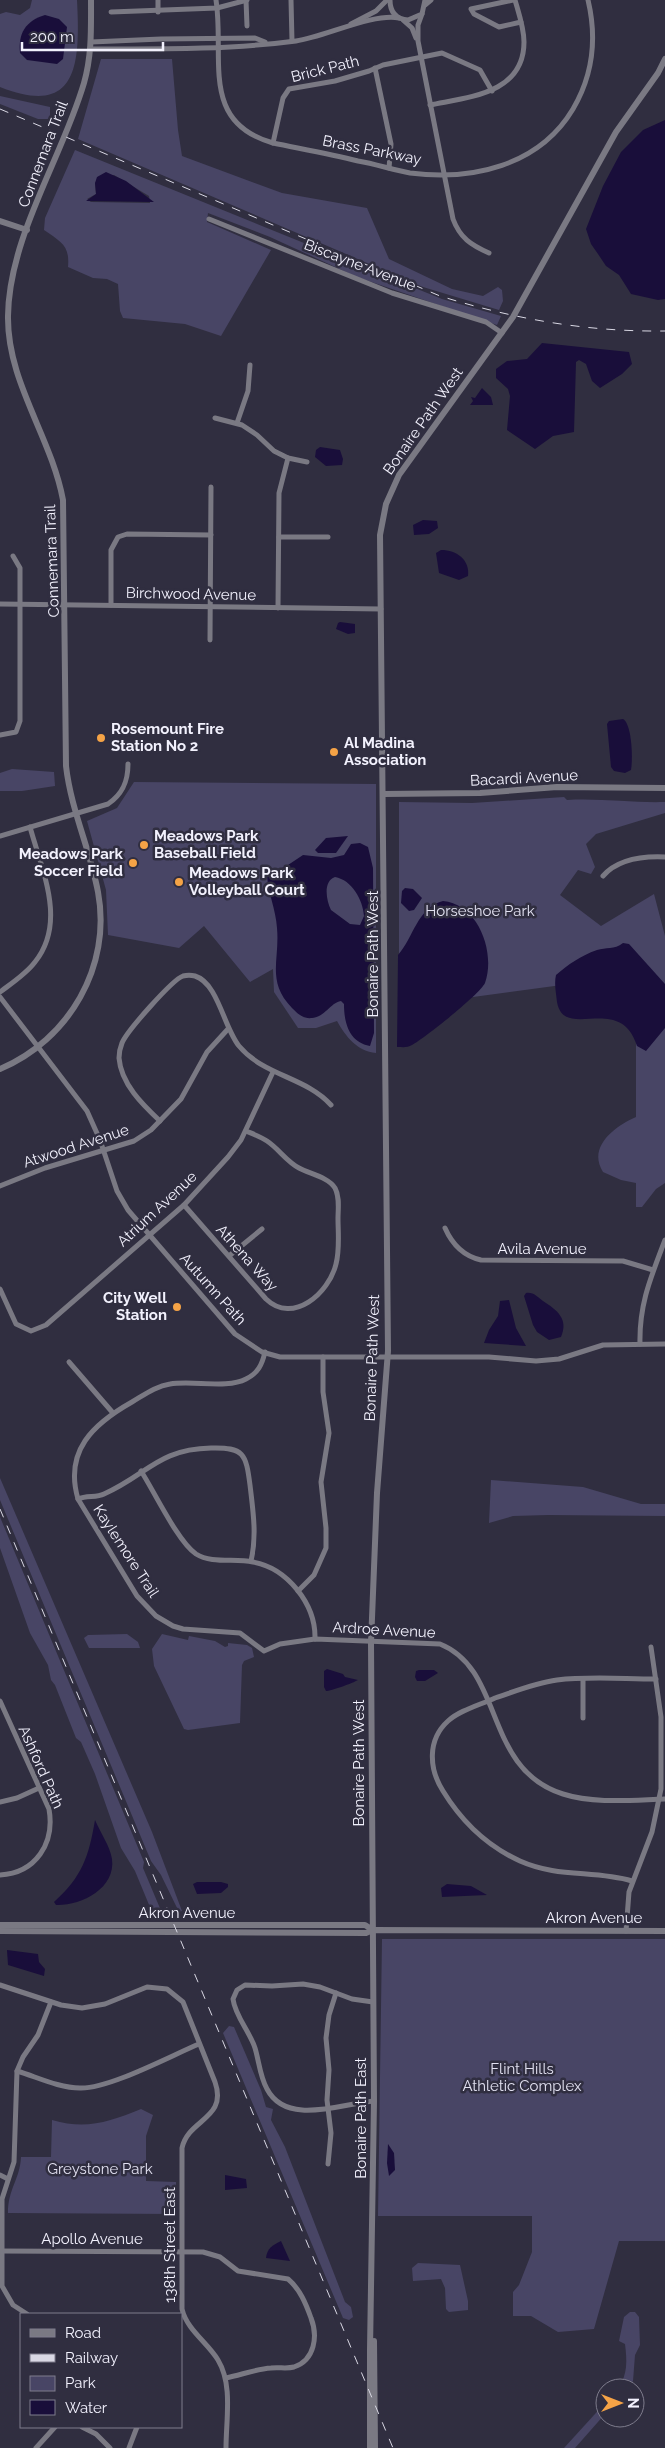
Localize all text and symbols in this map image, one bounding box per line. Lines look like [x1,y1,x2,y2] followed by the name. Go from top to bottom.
[22,20,164,52] scale bar
[30,28,74,46] text: 200 m
[289,52,361,86] street label: Brick Path
[14,97,72,210] street label: Connemara Trail
[321,132,423,168] street label: Brass Parkway
[302,235,419,295] street label: Biscayne Avenue
[379,364,467,478] street label: Bonaire Path West
[41,503,63,618] street label: Connemara Trail
[126,584,256,604] street label: Birchwood Avenue
[111,720,224,755] place label: Rosemount Fire Station No 2
[95,732,107,744] marker: Rosemount Fire Station No 2
[344,734,426,769] place label: Al Madina Association
[328,746,340,758] marker: Al Madina Association
[469,766,579,790] street label: Bacardi Avenue
[154,827,259,862] place label: Meadows Park Baseball Field
[138,839,150,851] marker: Meadows Park Baseball Field
[19,845,124,880] place label: Meadows Park Soccer Field
[127,857,139,869] marker: Meadows Park Soccer Field
[189,864,305,899] place label: Meadows Park Volleyball Court
[173,876,185,888] marker: Meadows Park Volleyball Court
[364,891,382,1017] street label: Bonaire Path West
[425,902,535,920] park label: Horseshoe Park
[21,1120,131,1172] street label: Atwood Avenue
[114,1167,201,1250] street label: Atrium Avenue
[212,1221,282,1295] street label: Athena Way
[497,1240,587,1258] street label: Avila Avenue
[176,1249,250,1329] street label: Autumn Path
[103,1289,167,1324] place label: City Well Station
[361,1294,383,1422] street label: Bonaire Path West
[171,1301,183,1313] marker: City Well Station
[89,1501,163,1602] street label: Kaylemore Trail
[332,1618,436,1642] street label: Ardroe Avenue
[350,1700,368,1826] street label: Bonaire Path West
[15,1723,67,1811] street label: Ashford Path
[139,1904,236,1922] street label: Akron Avenue
[546,1909,643,1927] street label: Akron Avenue
[352,2057,370,2179] street label: Bonaire Path East
[462,2060,582,2095] park label: Flint Hills Athletic Complex
[47,2160,153,2178] park label: Greystone Park
[161,2187,179,2303] street label: 138th Street East
[41,2230,143,2248] street label: Apollo Avenue
[20,2313,182,2428] legend
[65,2324,101,2342] text: Road
[65,2349,118,2367] text: Railway
[65,2374,96,2392] text: Park
[595,2378,645,2428] north arrow
[625,2398,641,2408] text: N
[65,2399,108,2417] text: Water

